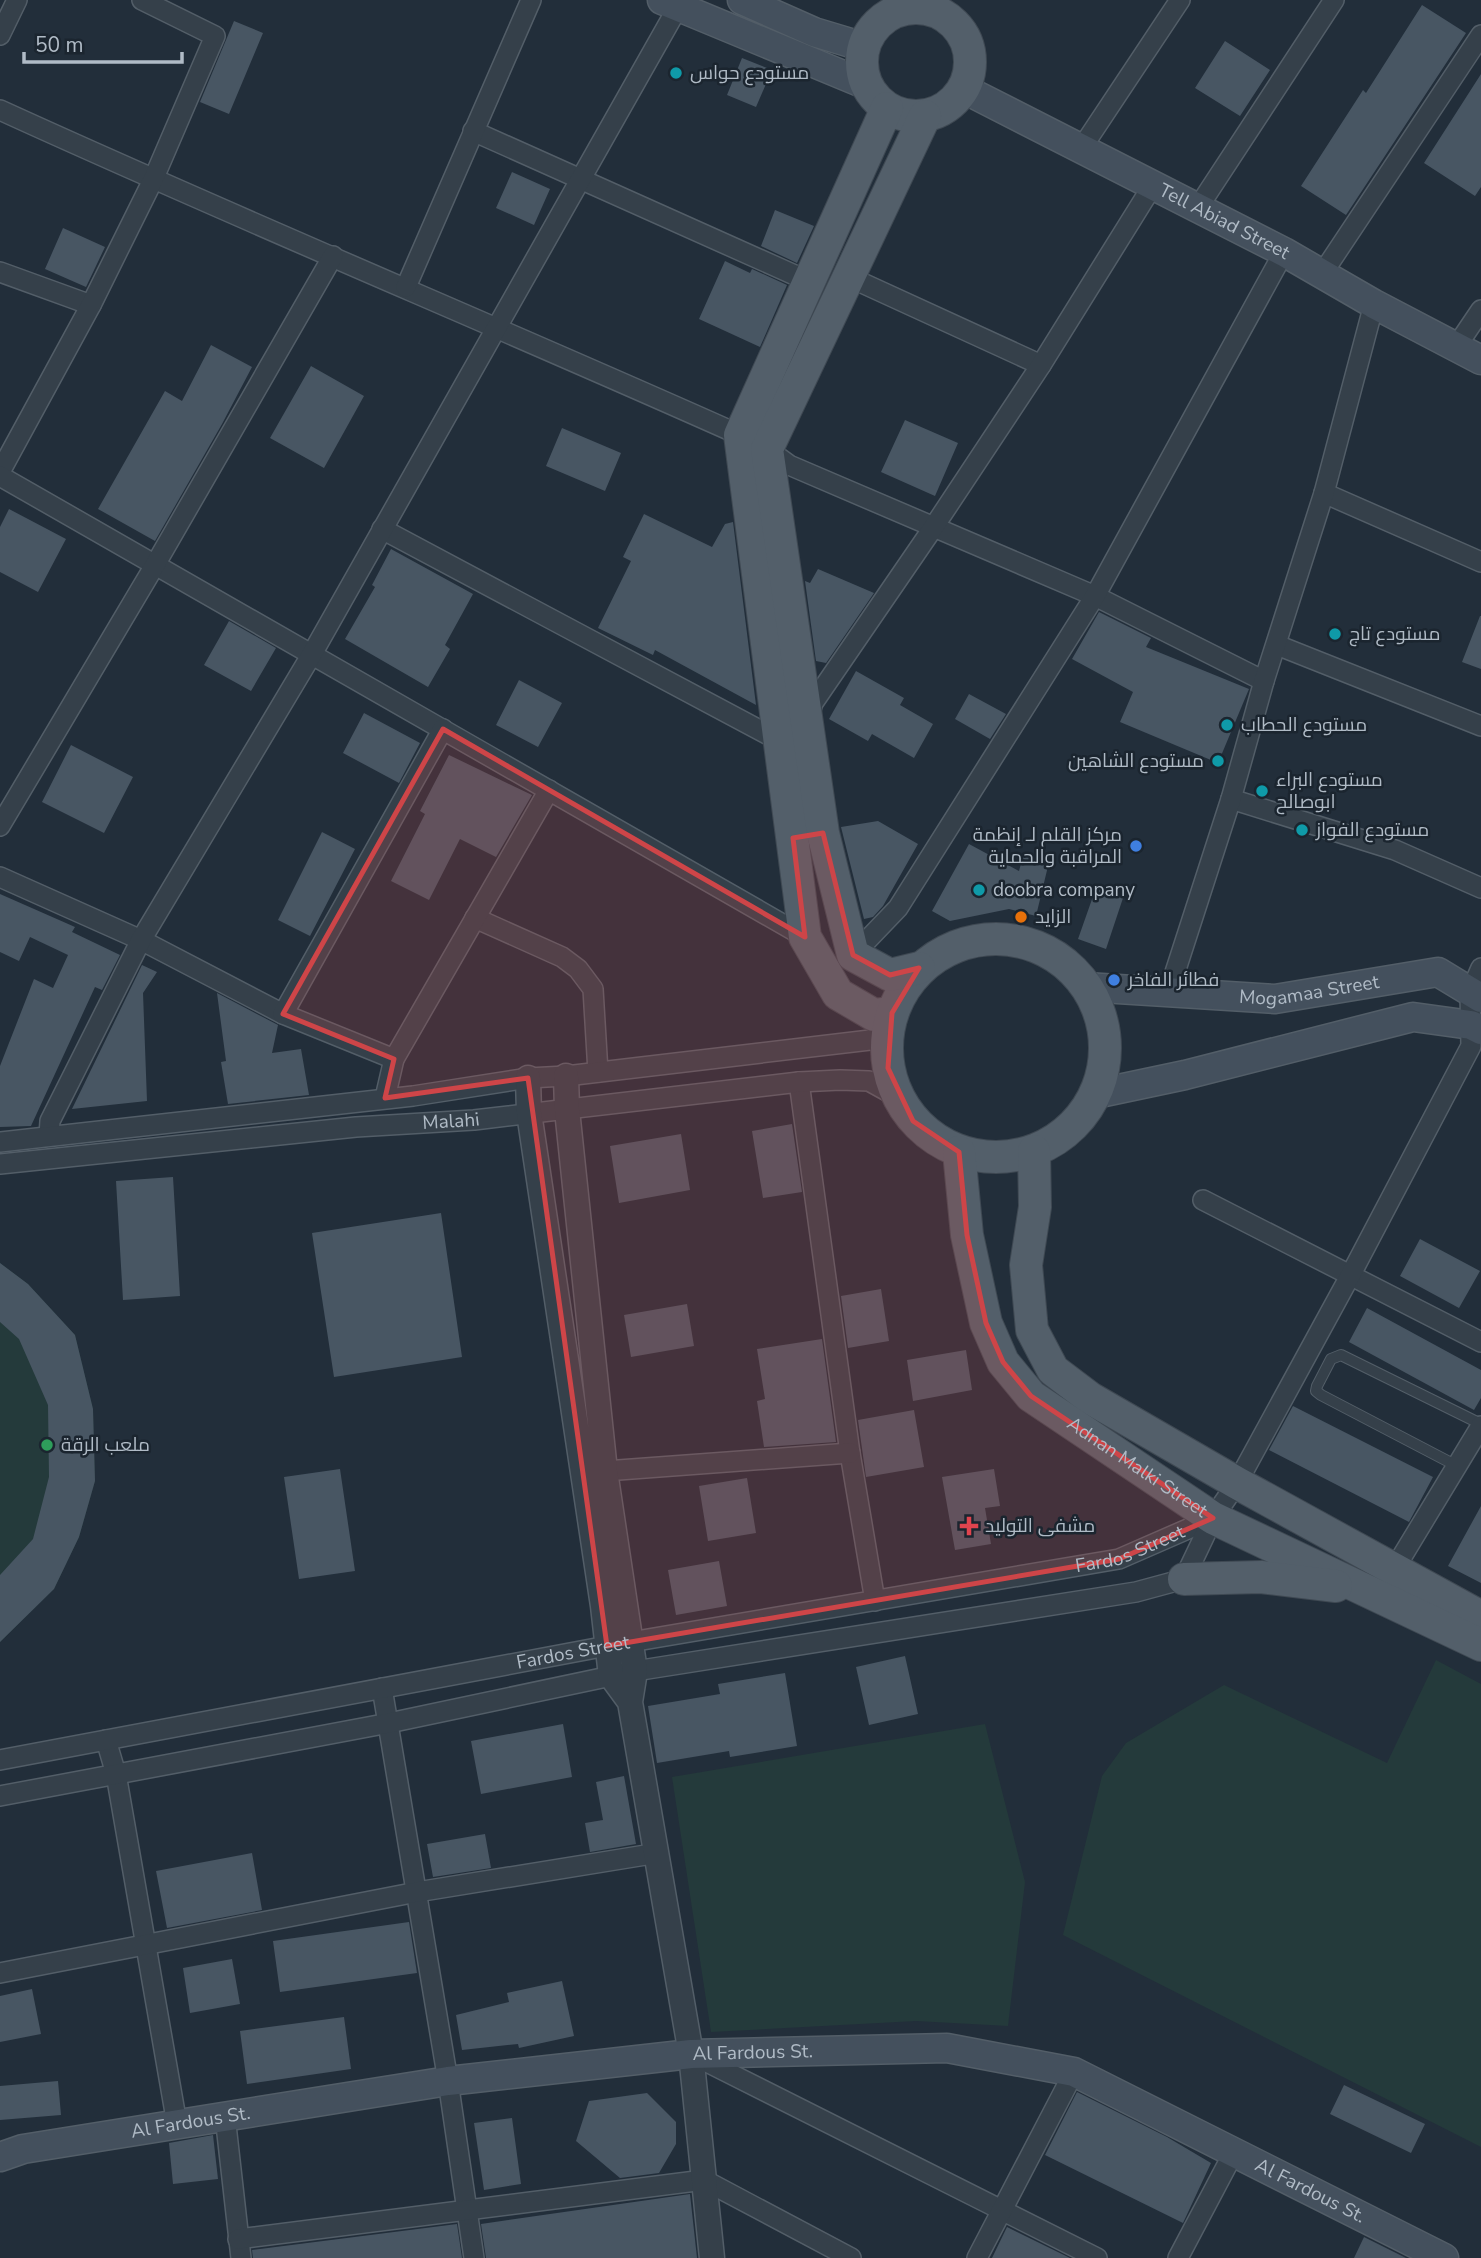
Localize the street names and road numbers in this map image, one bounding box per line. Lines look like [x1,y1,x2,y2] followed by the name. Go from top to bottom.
[1154,177,1295,266] street label: Tell Abiad Street
[1238,969,1381,1012] street label: Mogamaa Street
[422,1106,481,1136] street label: Malahi
[1062,1411,1213,1524] street label: Adnan Malki Street
[1073,1519,1189,1579] street label: Fardos Street
[514,1629,632,1676] street label: Fardos Street
[692,2038,813,2067] street label: Al Fardous St.
[129,2100,252,2145] street label: Al Fardous St.
[1251,2152,1370,2229] street label: Al Fardous St.

